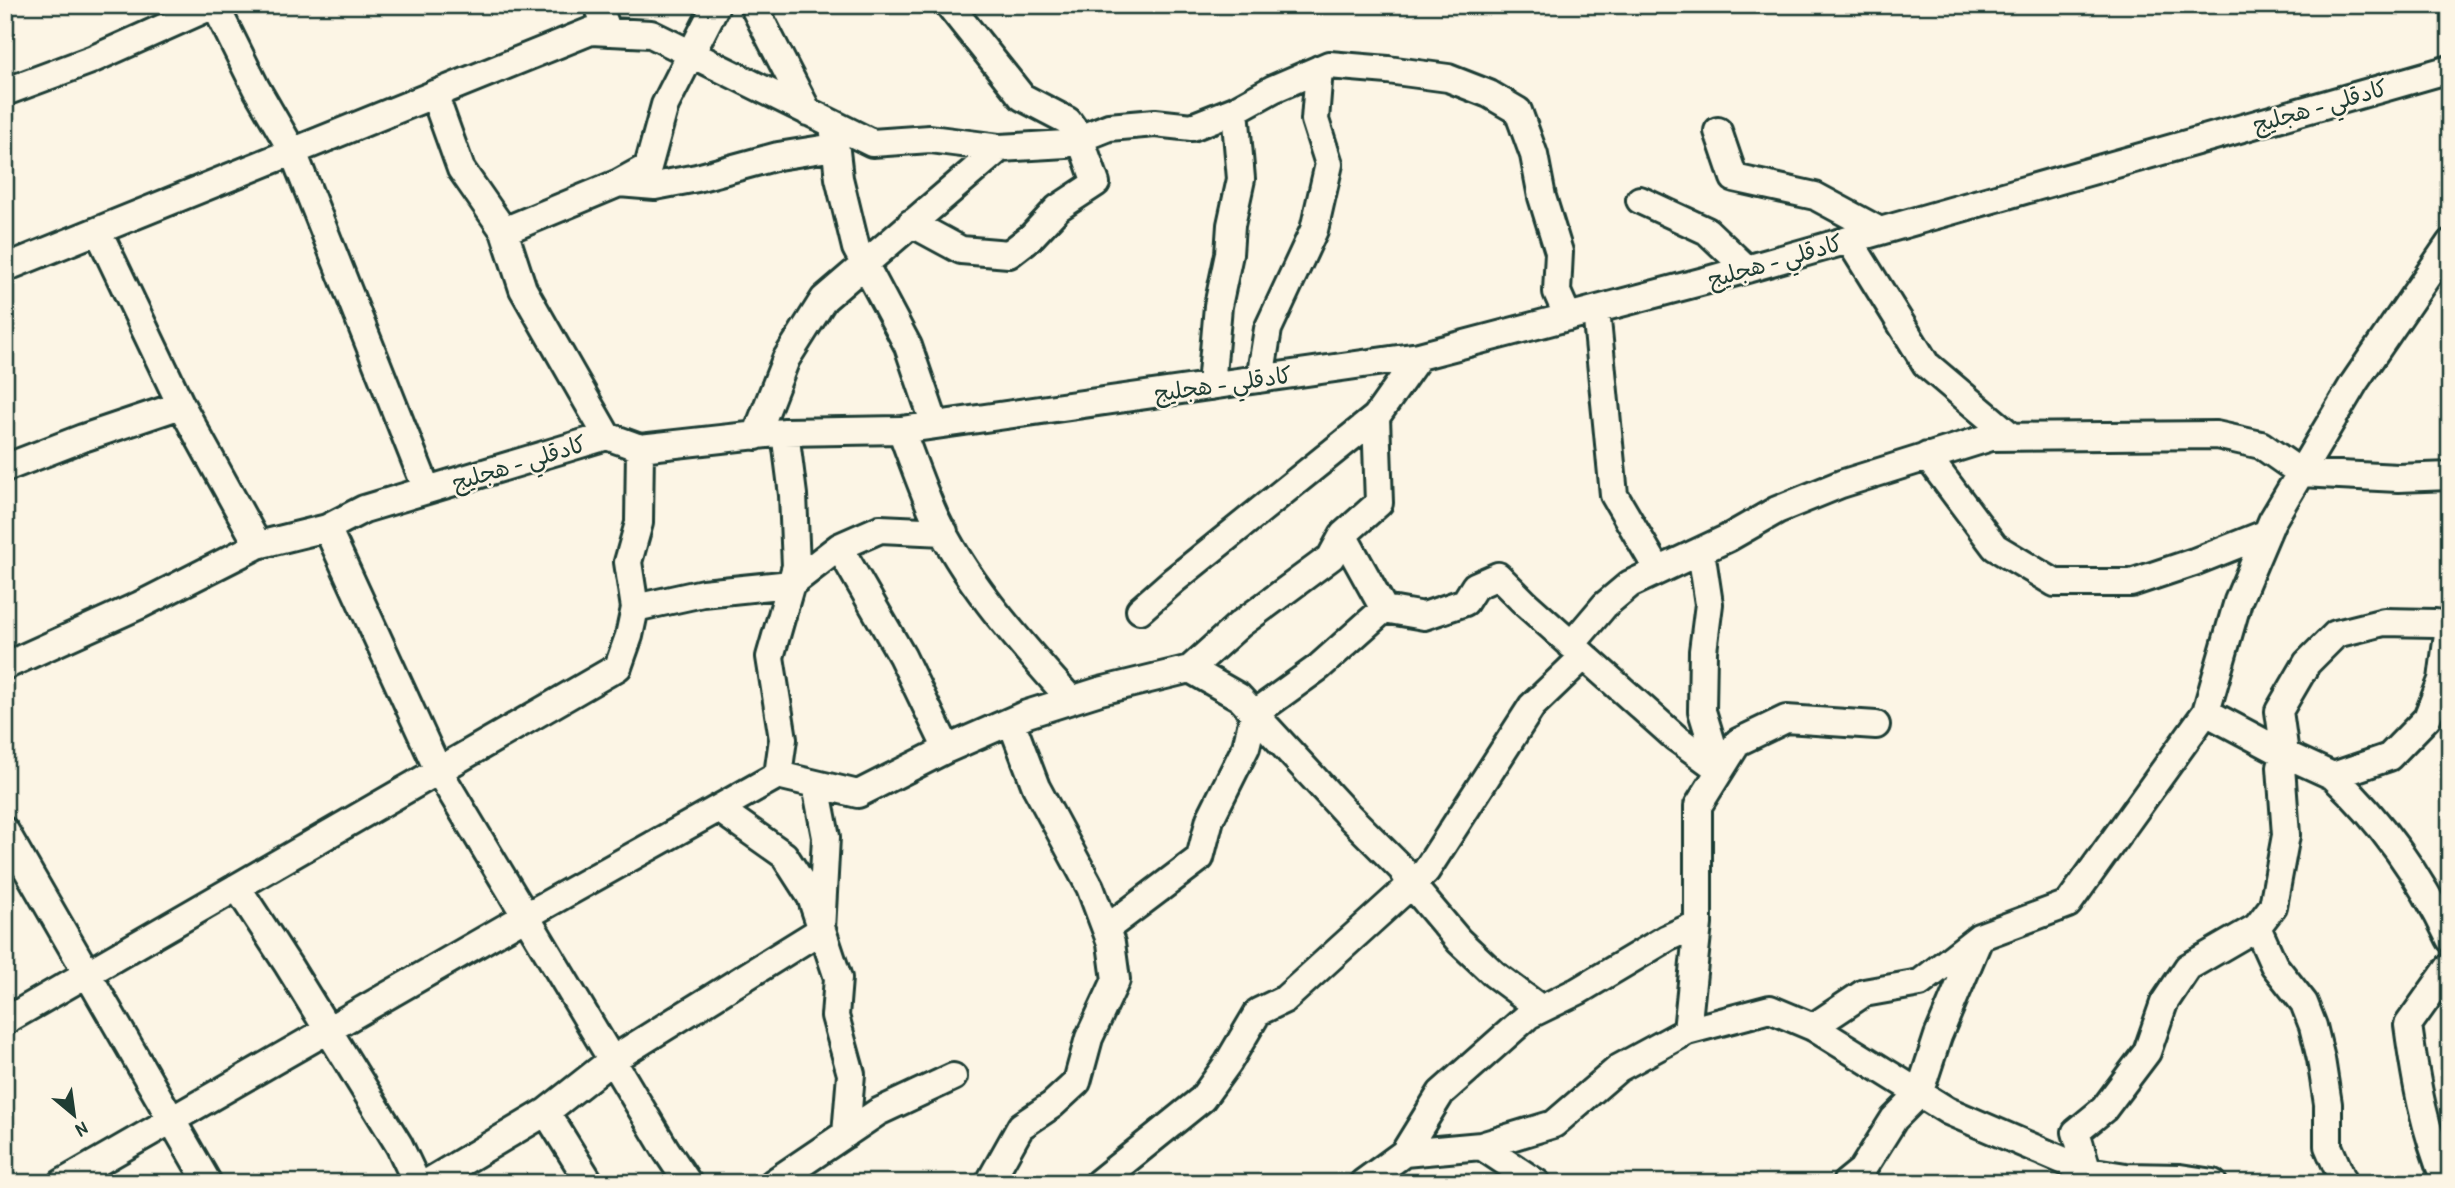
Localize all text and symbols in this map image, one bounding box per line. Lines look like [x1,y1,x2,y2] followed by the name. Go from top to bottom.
[2249,71,2393,145] street label: كادقلي - هجليج
[1704,226,1848,300] street label: كادقلي - هجليج
[1152,358,1295,414] street label: كادقلي - هجليج
[448,427,592,503] street label: كادقلي - هجليج
[38,1080,108,1150] north arrow
[72,1116,93,1144] text: N

